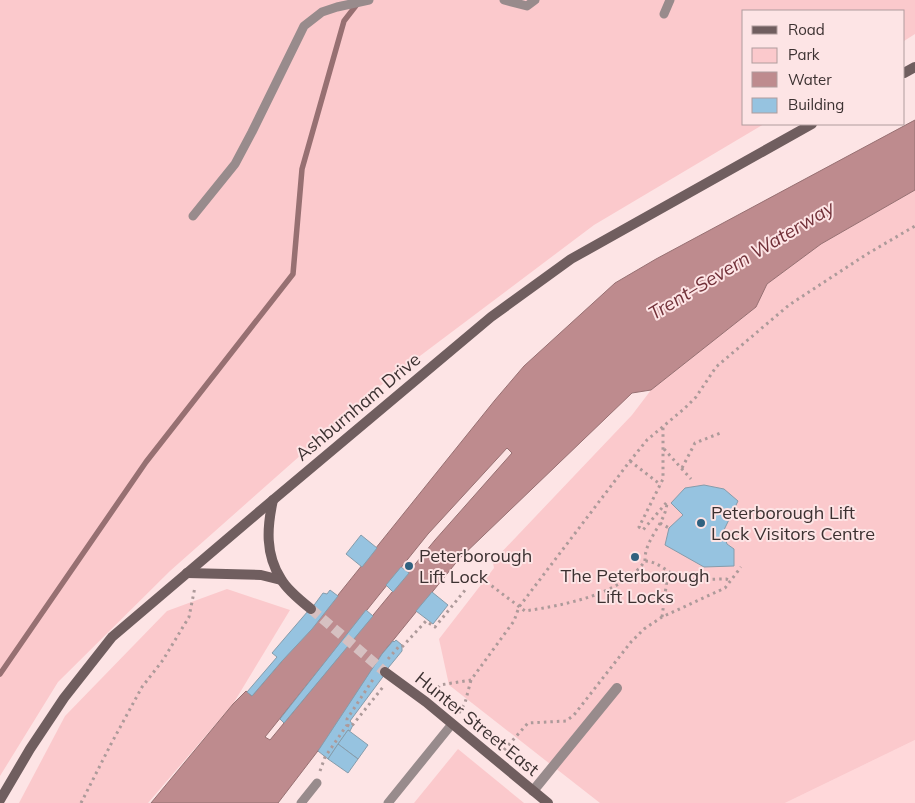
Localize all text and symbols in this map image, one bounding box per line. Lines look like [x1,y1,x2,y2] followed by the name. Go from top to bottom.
[742,10,905,125] legend
[788,20,825,39] text: Road
[788,45,820,64] text: Park
[788,70,832,89] text: Water
[788,95,844,114] text: Building
[644,194,839,325] water label: Trent–Severn Waterway
[290,348,425,466] street label: Ashburnham Drive
[711,501,875,545] place label: Peterborough Lift Lock Visitors Centre
[695,517,707,529] marker: Peterborough Lift Lock Visitors Centre
[419,544,532,588] place label: Peterborough Lift Lock
[629,551,641,563] marker: The Peterborough Lift Locks
[403,560,415,572] marker: Peterborough Lift Lock
[560,564,710,608] place label: The Peterborough Lift Locks
[411,667,544,781] street label: Hunter Street East

